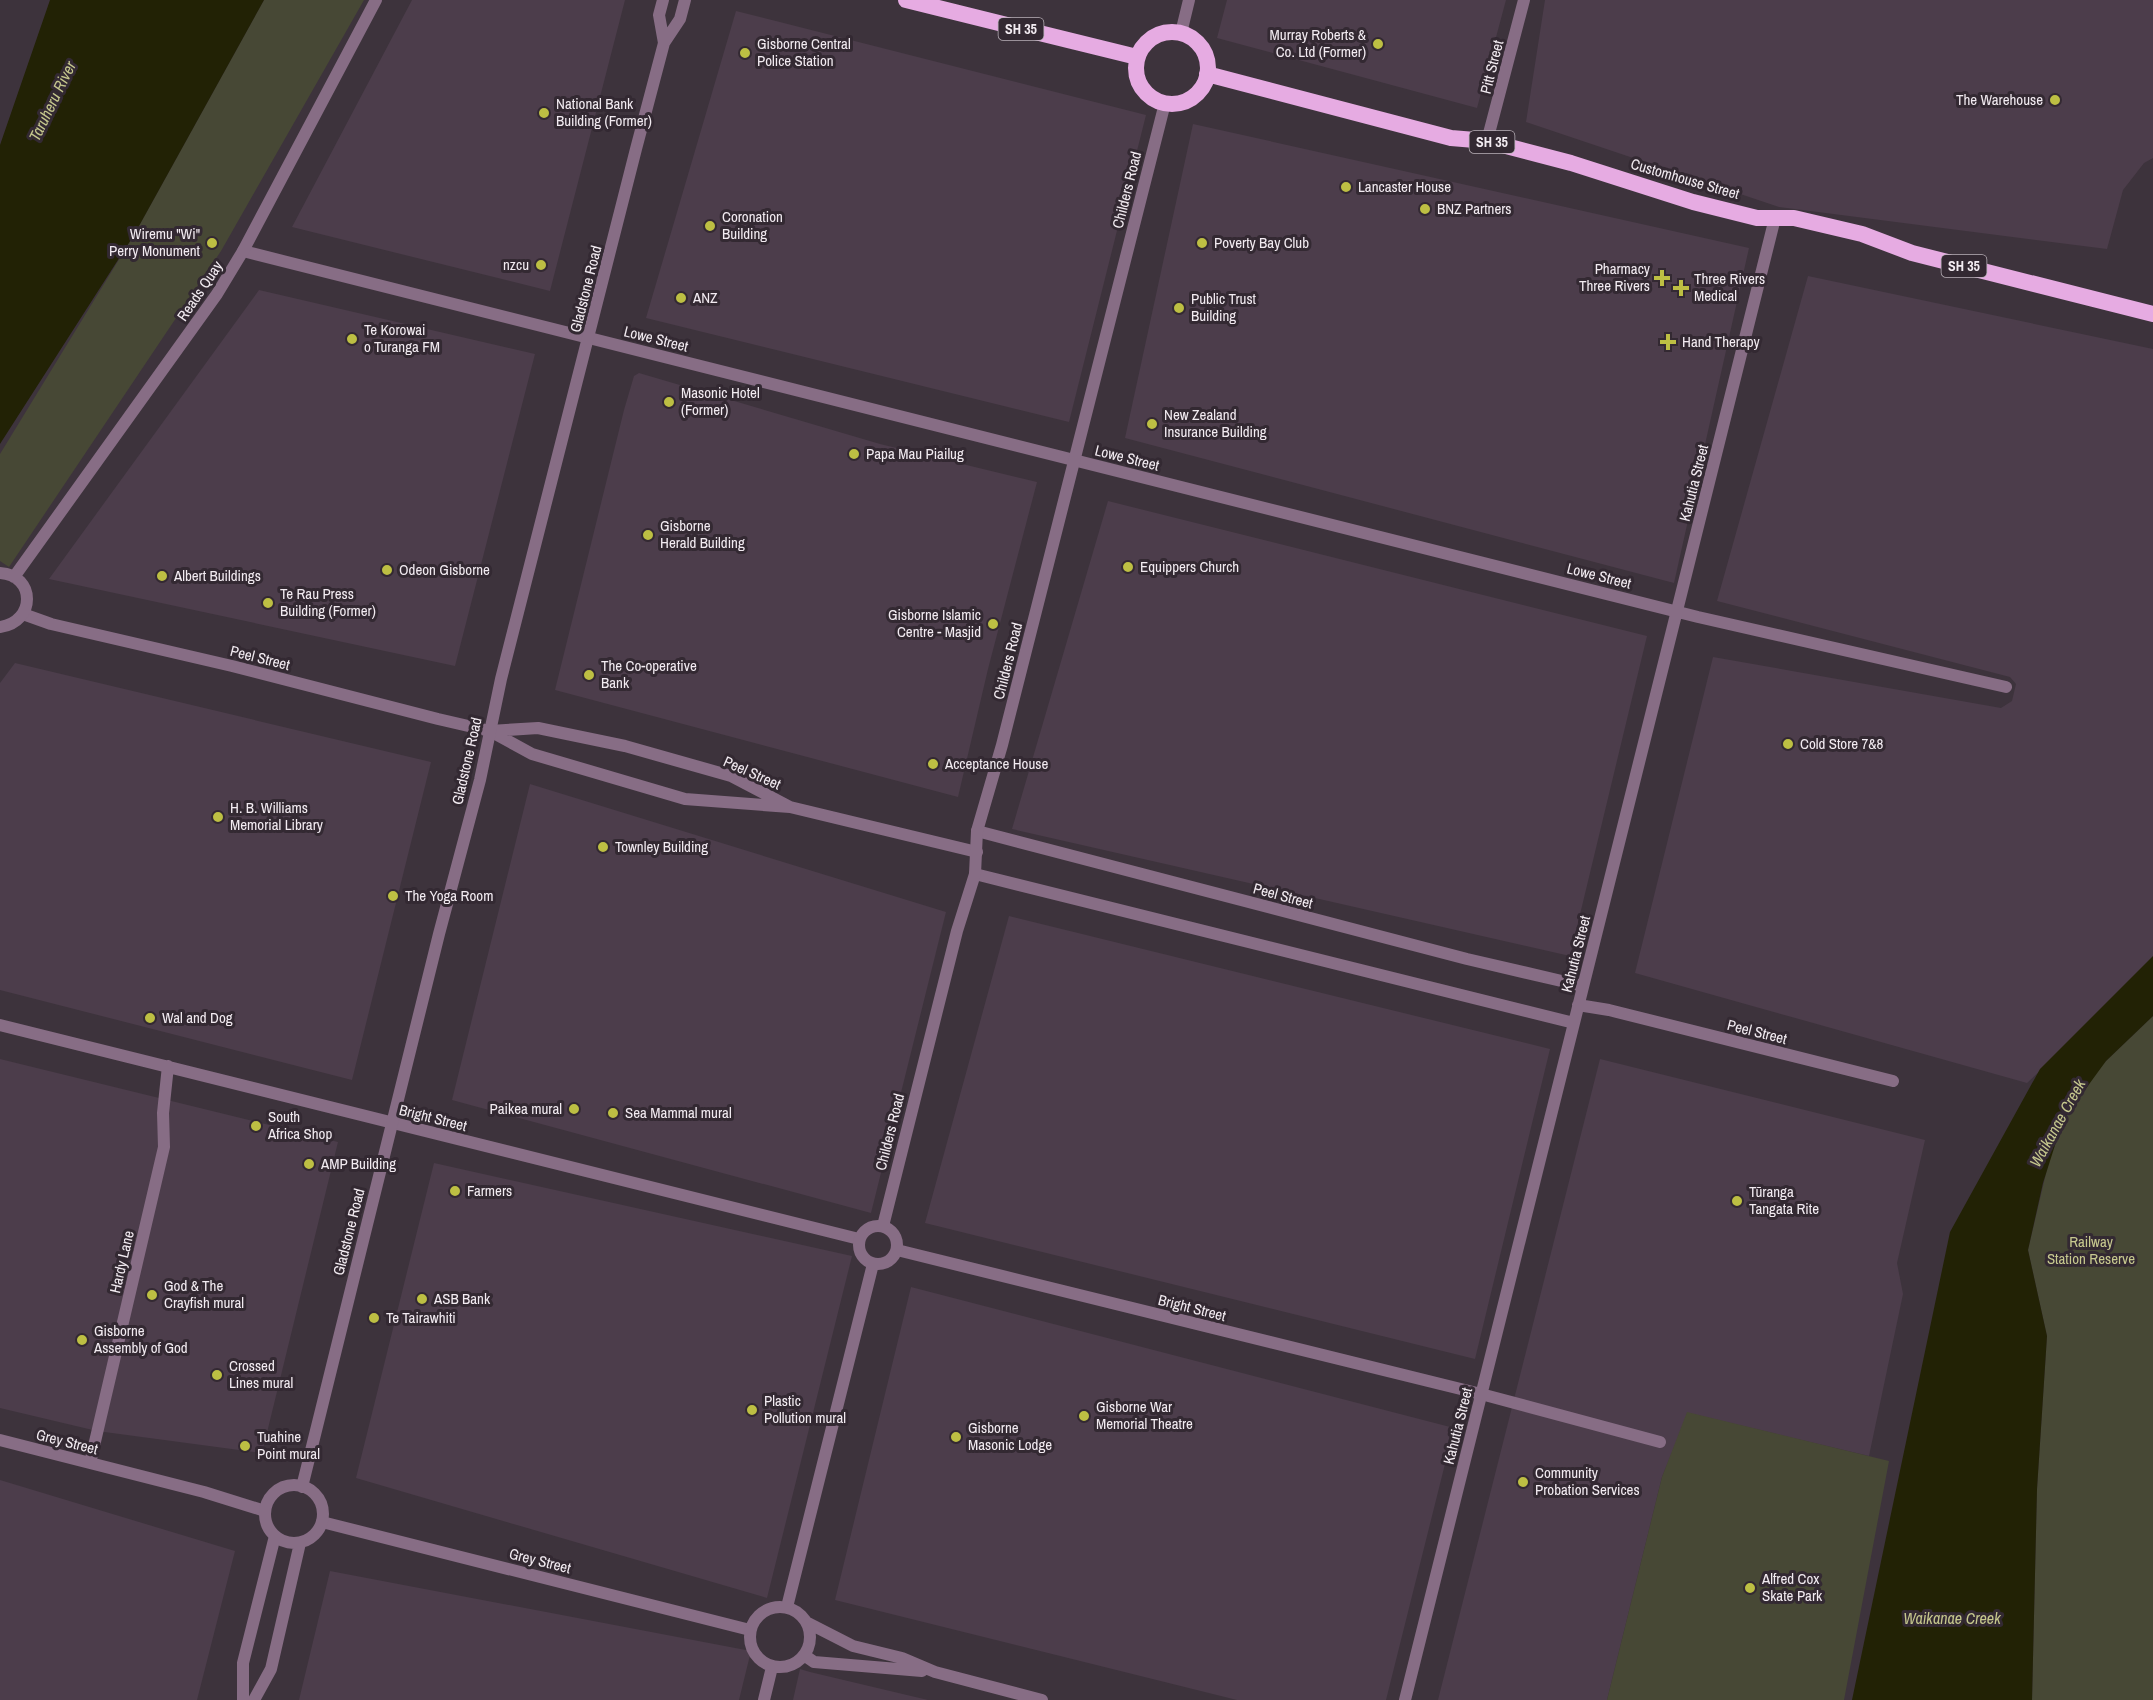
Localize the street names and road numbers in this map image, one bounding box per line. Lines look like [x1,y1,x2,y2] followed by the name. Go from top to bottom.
[998,18,1044,40] road number: SH 35
[1475,37,1508,96] street label: Pitt Street
[1470,131,1514,153] road number: SH 35
[1107,149,1146,231] street label: Childers Road
[1628,153,1742,204] street label: Customhouse Street
[565,243,606,335] street label: Gladstone Road
[1942,255,1986,277] road number: SH 35
[172,256,228,325] street label: Reads Quay
[622,320,691,357] street label: Lowe Street
[1093,439,1162,476] street label: Lowe Street
[1674,442,1713,524] street label: Kahutia Street
[1565,557,1634,594] street label: Lowe Street
[988,620,1027,702] street label: Childers Road
[228,640,293,675] street label: Peel Street
[446,715,487,807] street label: Gladstone Road
[720,751,785,795] street label: Peel Street
[1251,877,1316,914] street label: Peel Street
[1556,913,1595,995] street label: Kahutia Street
[1725,1014,1790,1049] street label: Peel Street
[870,1091,909,1173] street label: Childers Road
[397,1099,470,1136] street label: Bright Street
[328,1186,369,1278] street label: Gladstone Road
[104,1228,139,1295] street label: Hardy Lane
[1156,1289,1229,1326] street label: Bright Street
[1438,1385,1477,1467] street label: Kahutia Street
[34,1424,101,1459] street label: Grey Street
[507,1543,574,1578] street label: Grey Street

